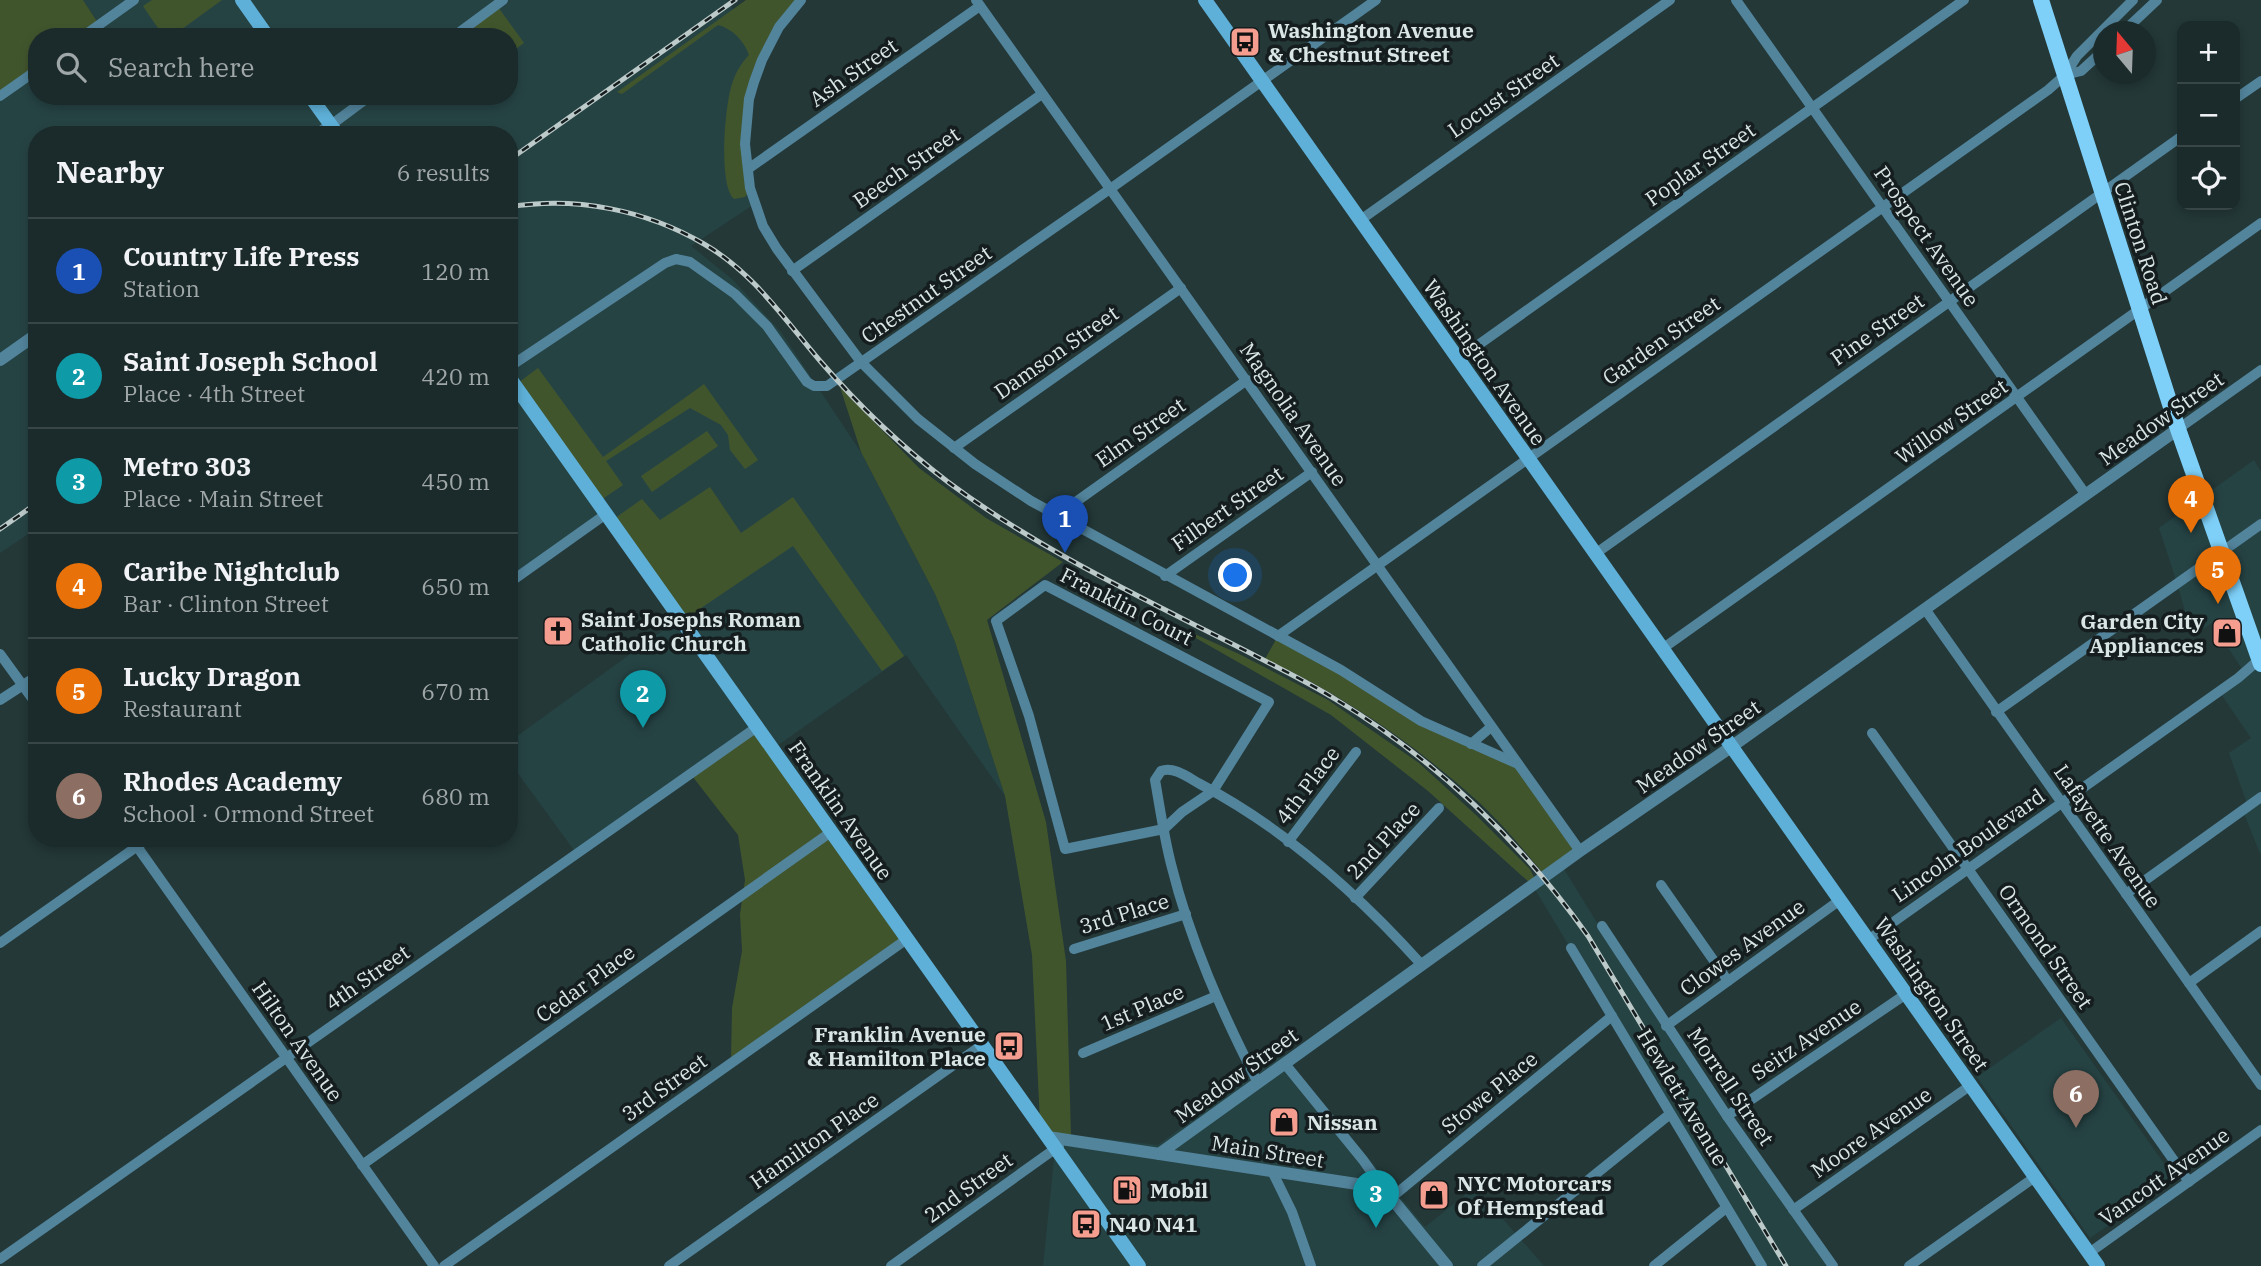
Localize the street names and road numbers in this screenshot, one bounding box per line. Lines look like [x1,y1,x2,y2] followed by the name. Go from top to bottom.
[803,31,903,113] street label: Ash Street
[1442,46,1564,144] street label: Locust Street
[1639,116,1761,212] street label: Poplar Street
[847,120,965,214] street label: Beech Street
[1868,160,1986,312] street label: Prospect Avenue
[2108,178,2174,308] street label: Clinton Road
[855,239,997,349] street label: Chestnut Street
[1417,273,1553,451] street label: Washington Avenue
[1825,286,1929,372] street label: Pine Street
[1597,289,1725,391] street label: Garden Street
[988,299,1124,405] street label: Damson Street
[1234,337,1354,491] street label: Magnolia Avenue
[2093,365,2229,471] street label: Meadow Street
[1889,372,2013,470] street label: Willow Street
[1090,391,1190,473] street label: Elm Street
[1166,459,1288,557] street label: Filbert Street
[1056,561,1198,651] street label: Franklin Court
[1630,693,1766,799] street label: Meadow Street
[782,735,900,885] street label: Franklin Avenue
[1269,740,1345,830] street label: 4th Place
[2048,759,2168,913] street label: Lafayette Avenue
[1886,782,2050,908] street label: Lincoln Boulevard
[1340,795,1426,885] street label: 2nd Place
[1993,878,2099,1014] street label: Ormond Street
[1076,886,1172,940] street label: 3rd Place
[1674,892,1810,1002] street label: Clowes Avenue
[1868,911,1996,1077] street label: Washington Street
[319,938,415,1016] street label: 4th Street
[530,938,640,1028] street label: Cedar Place
[246,975,350,1107] street label: Hilton Avenue
[1096,977,1188,1037] street label: 1st Place
[1746,992,1866,1086] street label: Seitz Avenue
[1169,1021,1303,1129] street label: Meadow Street
[1681,1022,1781,1150] street label: Morrell Street
[1631,1023,1735,1171] street label: Hewlett Avenue
[1435,1044,1543,1140] street label: Stowe Place
[616,1047,712,1127] street label: 3rd Street
[1805,1080,1937,1184] street label: Moore Avenue
[744,1085,884,1195] street label: Hamilton Place
[2093,1121,2235,1231] street label: Vancott Avenue
[1210,1128,1326,1174] street label: Main Street
[918,1146,1018,1228] street label: 2nd Street

